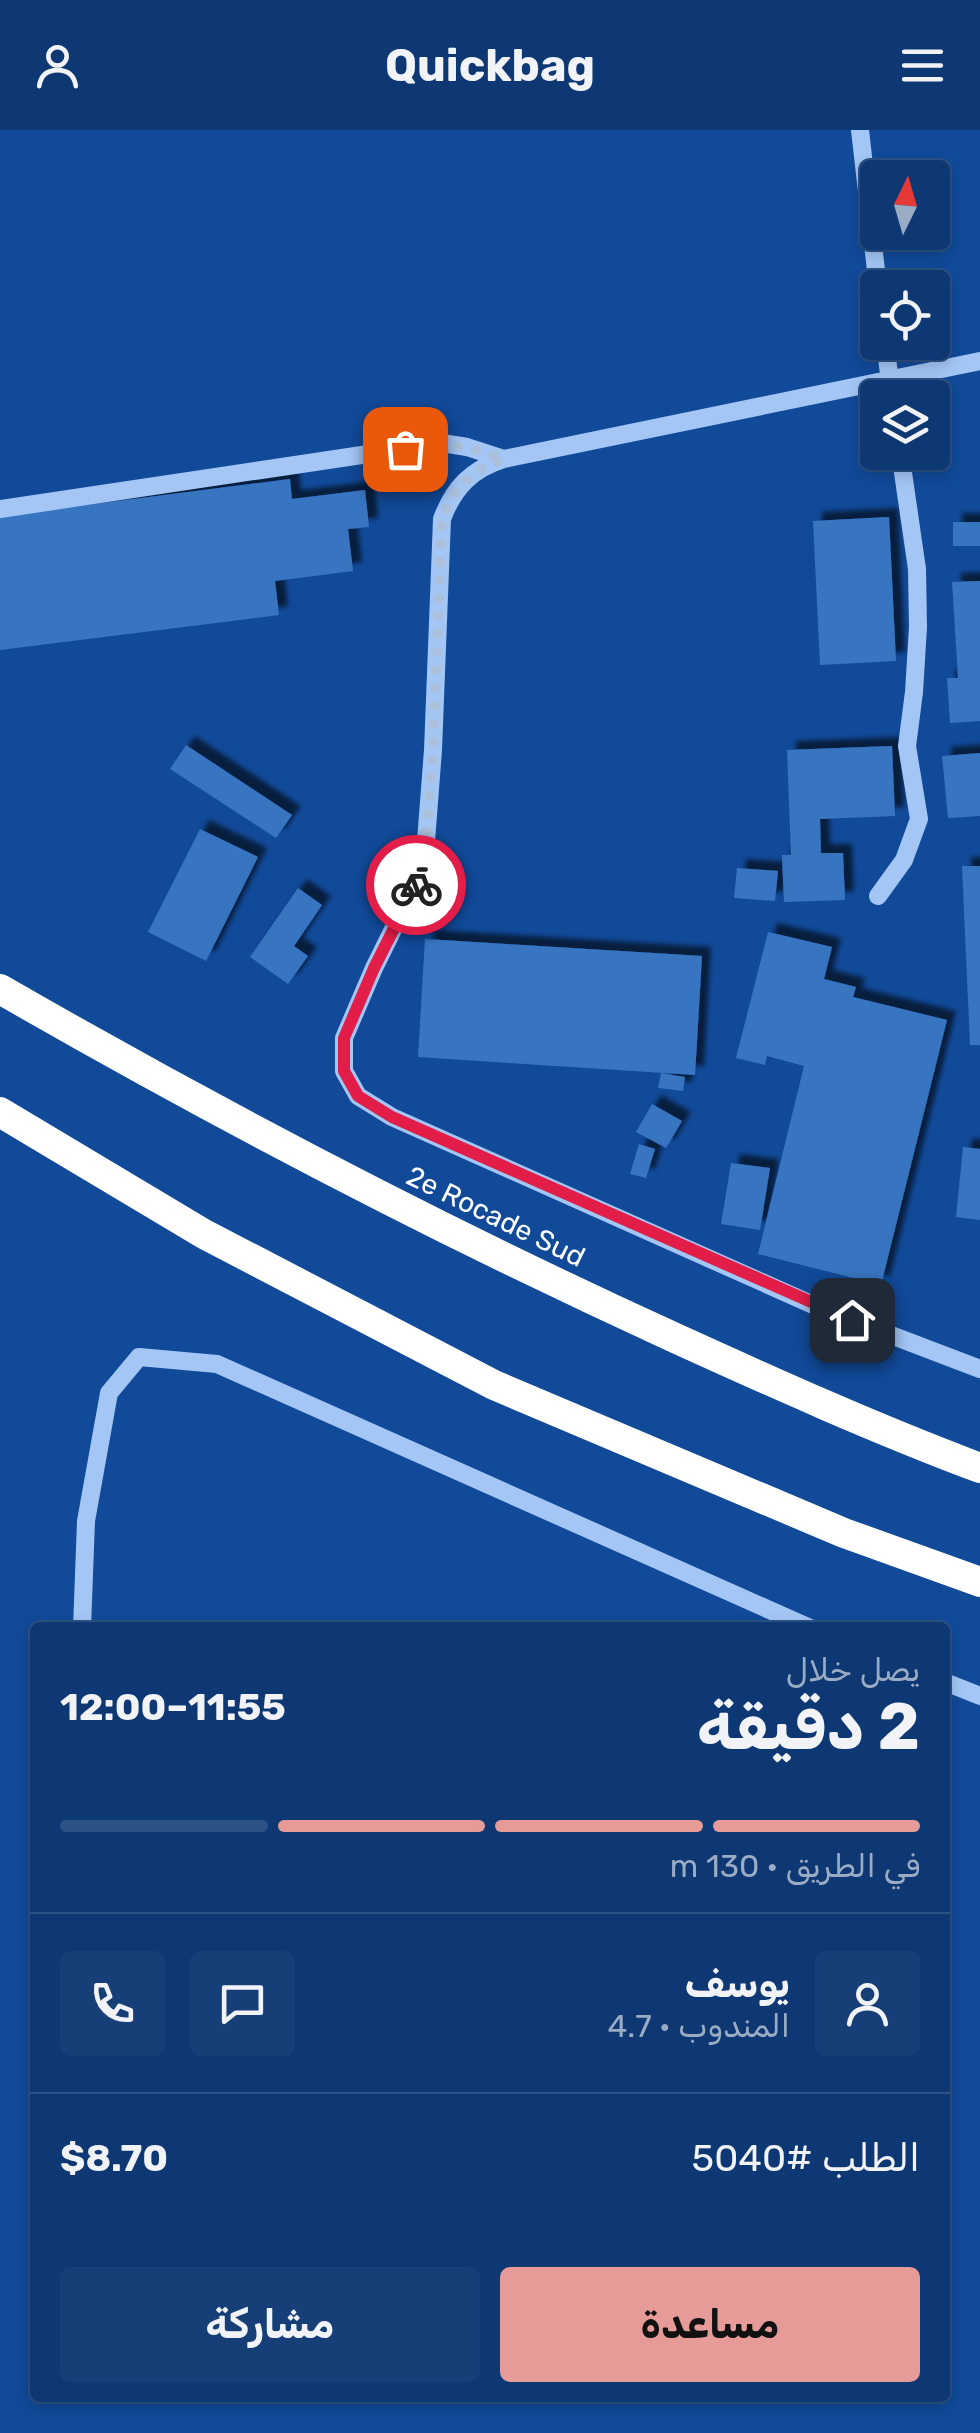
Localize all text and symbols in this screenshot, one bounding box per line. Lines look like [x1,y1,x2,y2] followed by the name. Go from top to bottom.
[30,38,85,93] icon: person
[895,38,950,93] icon: menu
[385,39,595,92] text: Quickbag
[860,160,950,250] north arrow
[860,160,950,470] map controls
[860,270,950,360] button: locate
[860,380,950,470] button: layers
[363,407,448,492] pin
[378,422,433,477] icon: bag
[366,835,466,935] courier
[389,858,444,913] icon: bike
[401,1159,590,1274] street label: 2e Rocade Sud
[810,1278,895,1363] pin
[825,1293,880,1348] icon: home
[786,1651,920,1689] text: يصل خلال
[60,1684,286,1730] text: 11:55–12:00
[697,1688,920,1765] text: 2 دقيقة
[670,1847,920,1885] text: في الطريق · 130 m
[60,1951,165,2056] button: phone
[190,1951,295,2056] button: chat
[815,1951,920,2056] button: person
[685,1961,790,2007] text: يوسف
[607,2007,790,2045] text: المندوب · 4.7
[60,2135,168,2181] text: $8.70
[692,2135,920,2181] text: الطلب #5040
[60,2267,480,2382] button: مشاركة
[500,2267,920,2382] button: مساعدة

